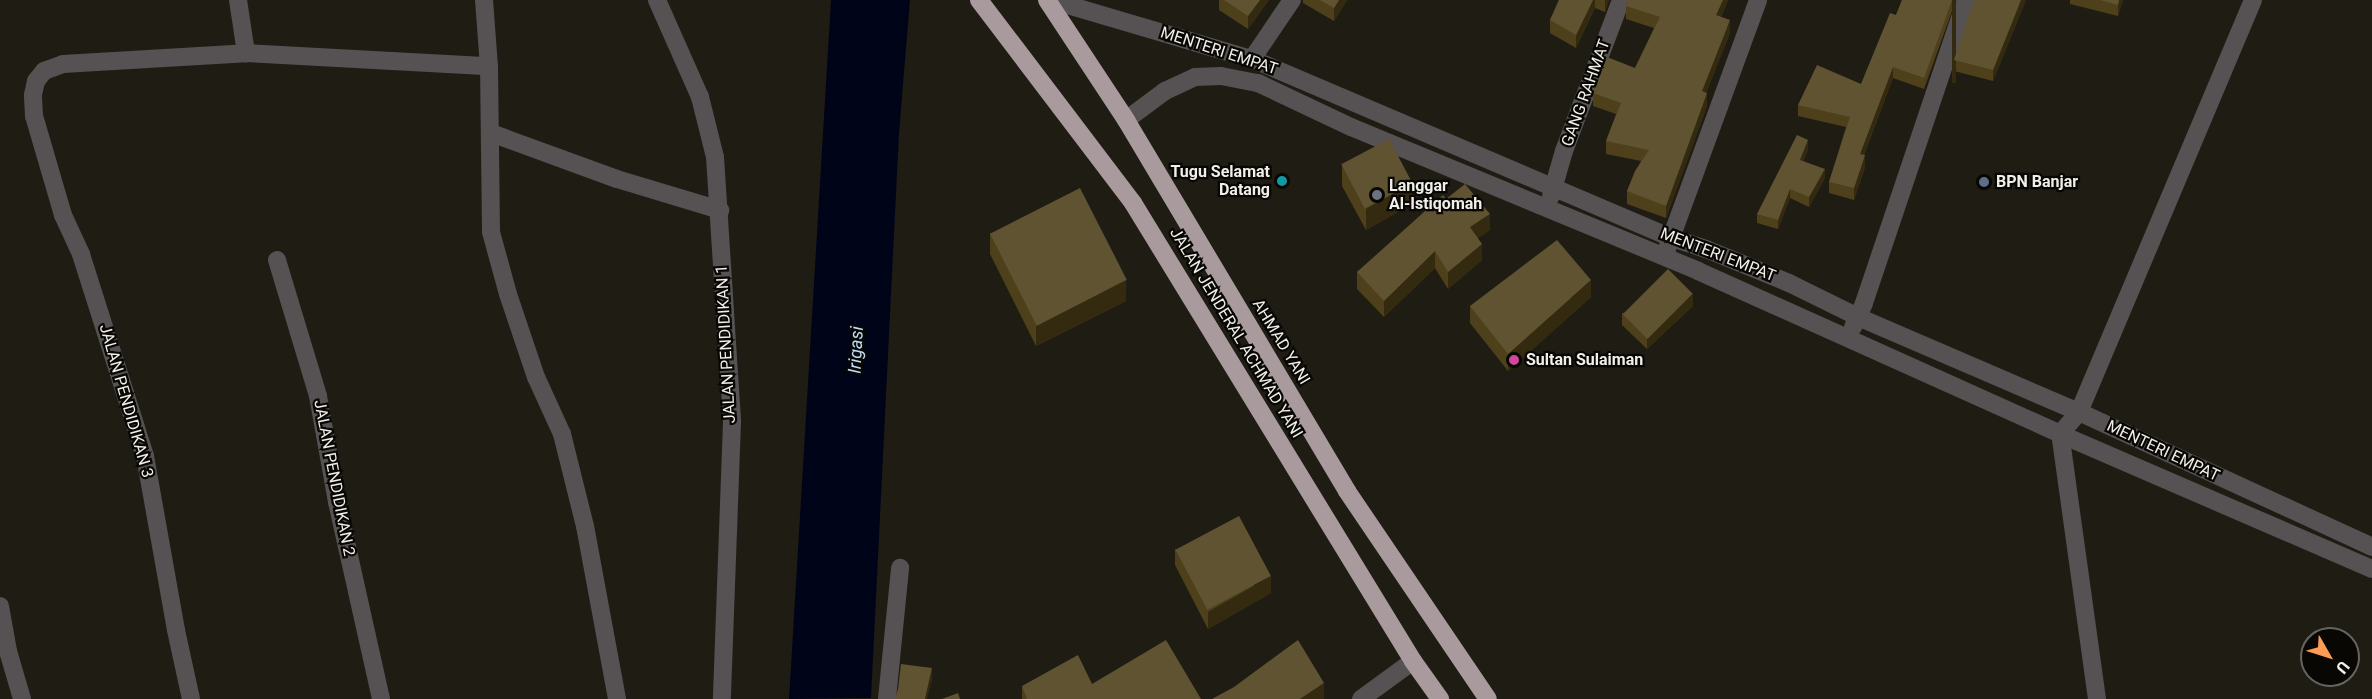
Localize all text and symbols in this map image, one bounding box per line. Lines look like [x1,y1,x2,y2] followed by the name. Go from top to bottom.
[1158,23,1280,79] street label: MENTERI EMPAT
[1558,37,1614,149] street label: GANG RAHMAT
[1171,162,1270,200] place label: Tugu Selamat Datang
[1996,172,2078,192] place label: BPN Banjar
[1275,174,1289,188] marker: Tugu Selamat Datang
[1977,175,1991,189] marker: BPN Banjar
[1389,176,1482,214] place label: Langgar Al-Istiqomah
[1370,188,1384,202] marker: Langgar Al-Istiqomah
[1166,224,1306,442] street label: JALAN JENDERAL ACHMAD YANI
[1658,224,1778,286] street label: MENTERI EMPAT
[712,264,740,424] street label: JALAN PENDIDIKAN 1
[1248,296,1314,388] street label: AHMAD YANI
[95,322,157,480] street label: JALAN PENDIDIKAN 3
[844,326,868,374] water label: Irigasi
[1526,350,1643,370] place label: Sultan Sulaiman
[1507,353,1521,367] marker: Sultan Sulaiman
[309,398,359,558] street label: JALAN PENDIDIKAN 2
[2104,416,2222,486] street label: MENTERI EMPAT
[2300,627,2360,687] north arrow
[2332,657,2354,677] text: U

